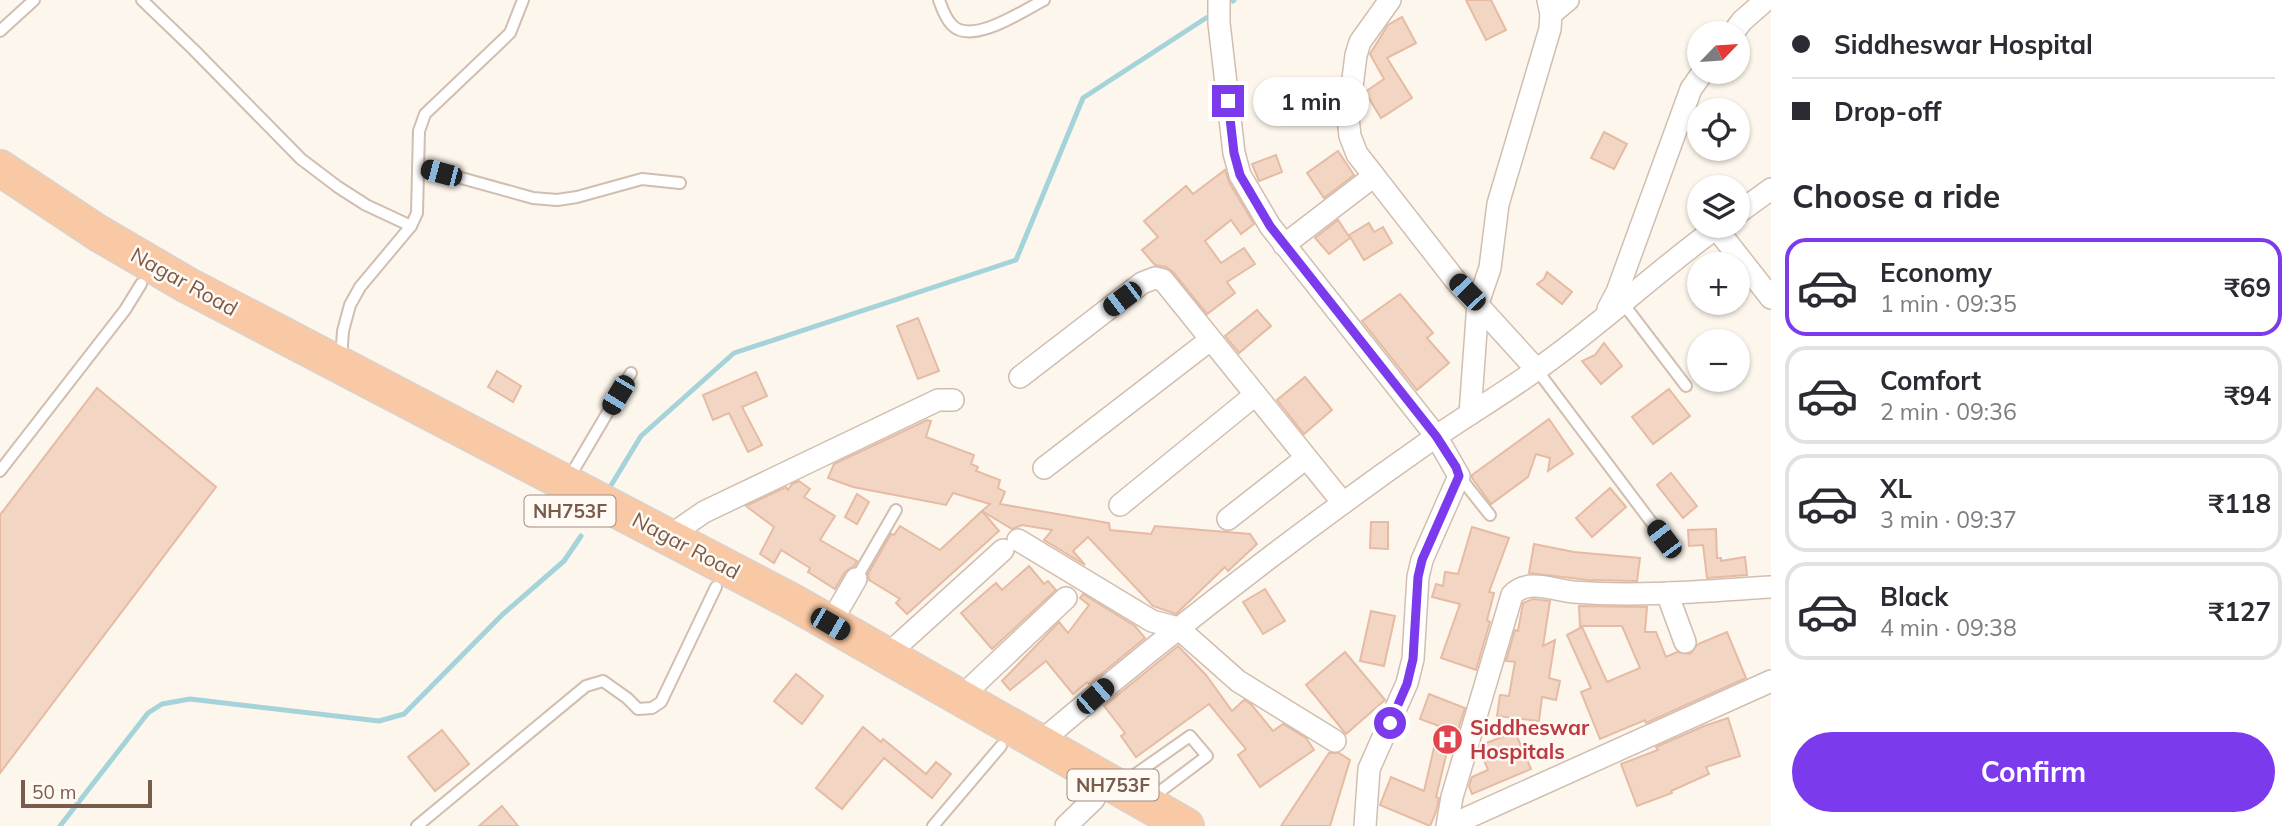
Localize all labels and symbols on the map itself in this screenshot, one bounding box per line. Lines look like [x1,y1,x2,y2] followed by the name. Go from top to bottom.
[1687,21,1750,84] north arrow
[1252,76,1368,126] callout: 1 min
[1212,85,1244,117] route end
[418,157,465,189] car
[127,241,242,321] street label: Nagar Road
[1445,270,1490,314] car
[1099,278,1146,320] car
[599,372,638,418] car
[524,496,616,526] road number: NH753F
[628,506,745,584] street label: Nagar Road
[1643,516,1686,562] car
[807,604,854,644] car
[1073,674,1118,718] car
[1374,707,1406,739] route start
[1470,714,1590,764] place label: Siddheswar Hospitals
[1430,723,1464,757] hospital icon: Siddheswar Hospitals
[1068,770,1158,800] road number: NH753F
[21,777,152,809] scale bar

